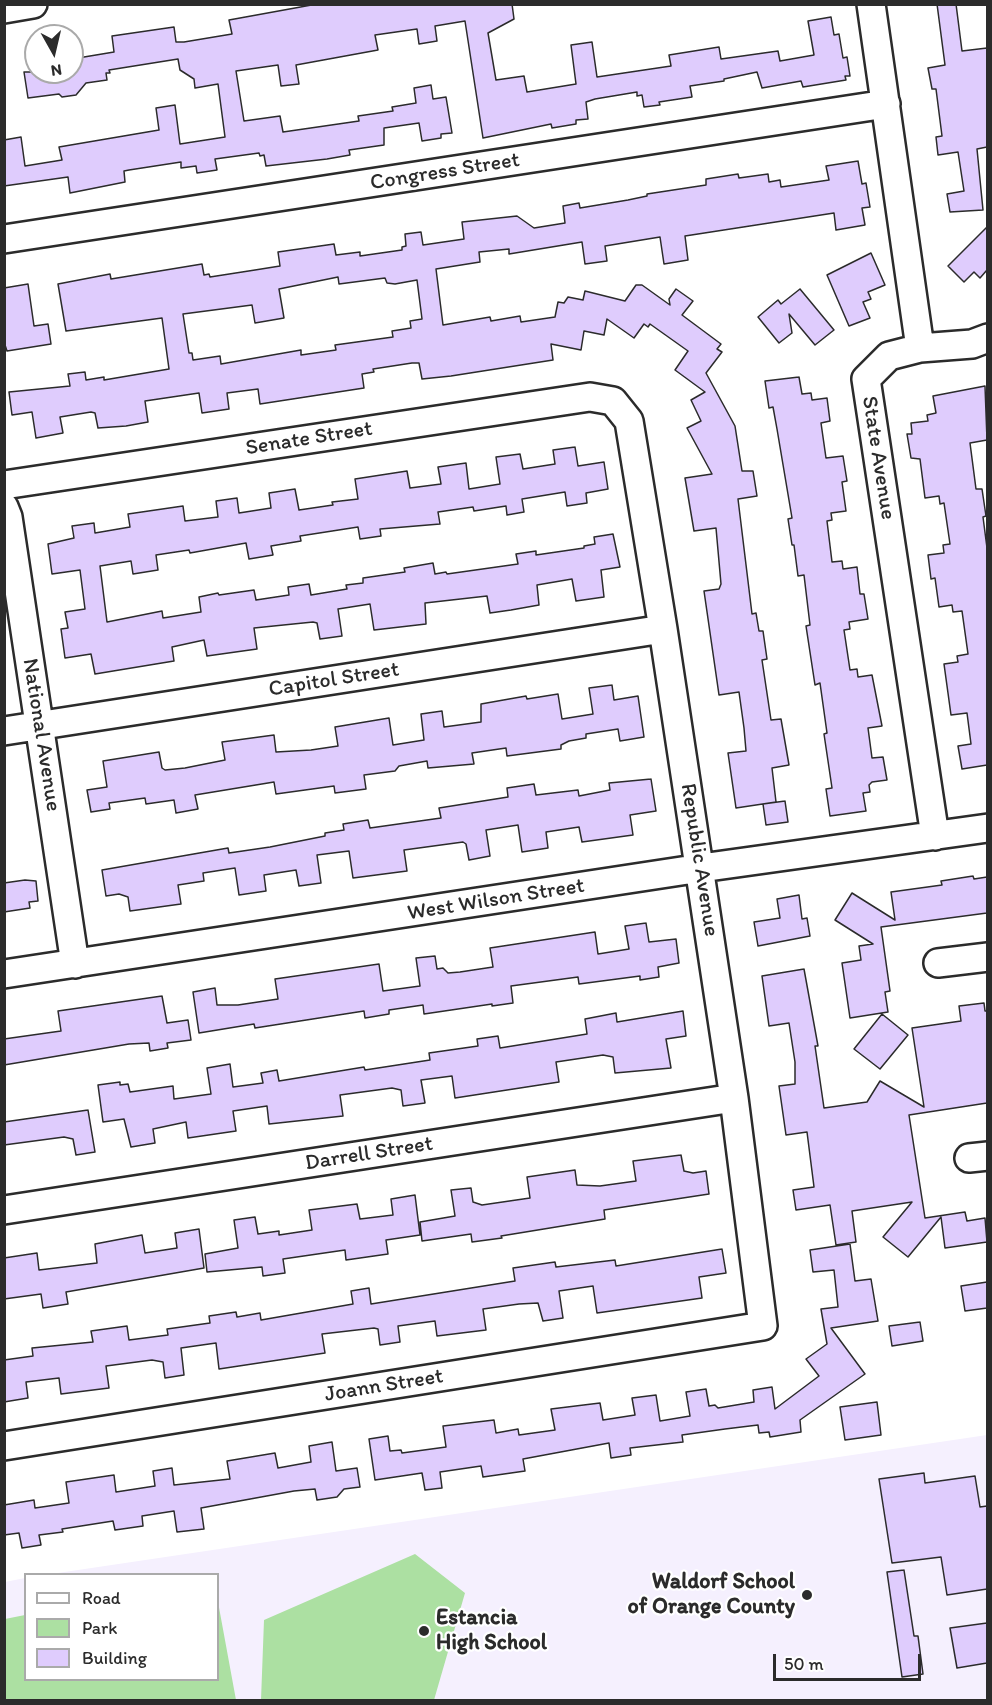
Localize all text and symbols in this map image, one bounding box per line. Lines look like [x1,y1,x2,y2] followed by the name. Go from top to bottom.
[24,24,84,84] north arrow
[50,60,63,80] text: N
[368,147,522,197] street label: Congress Street
[855,394,901,522] street label: State Avenue
[244,416,374,462] street label: Senate Street
[16,657,66,813] street label: National Avenue
[267,657,401,703] street label: Capitol Street
[674,782,724,938] street label: Republic Avenue
[406,873,586,927] street label: West Wilson Street
[303,1131,435,1177] street label: Darrell Street
[323,1364,445,1408] street label: Joann Street
[628,1569,795,1621] place label: Waldorf School of Orange County
[24,1573,219,1681] legend
[82,1587,121,1609] text: Road
[800,1588,814,1602] marker: Waldorf School of Orange County
[436,1605,547,1657] place label: Estancia High School
[82,1617,117,1639] text: Park
[417,1624,431,1638] marker: Estancia High School
[776,1642,924,1680] scale bar
[82,1647,147,1669] text: Building
[784,1653,824,1675] text: 50 m

